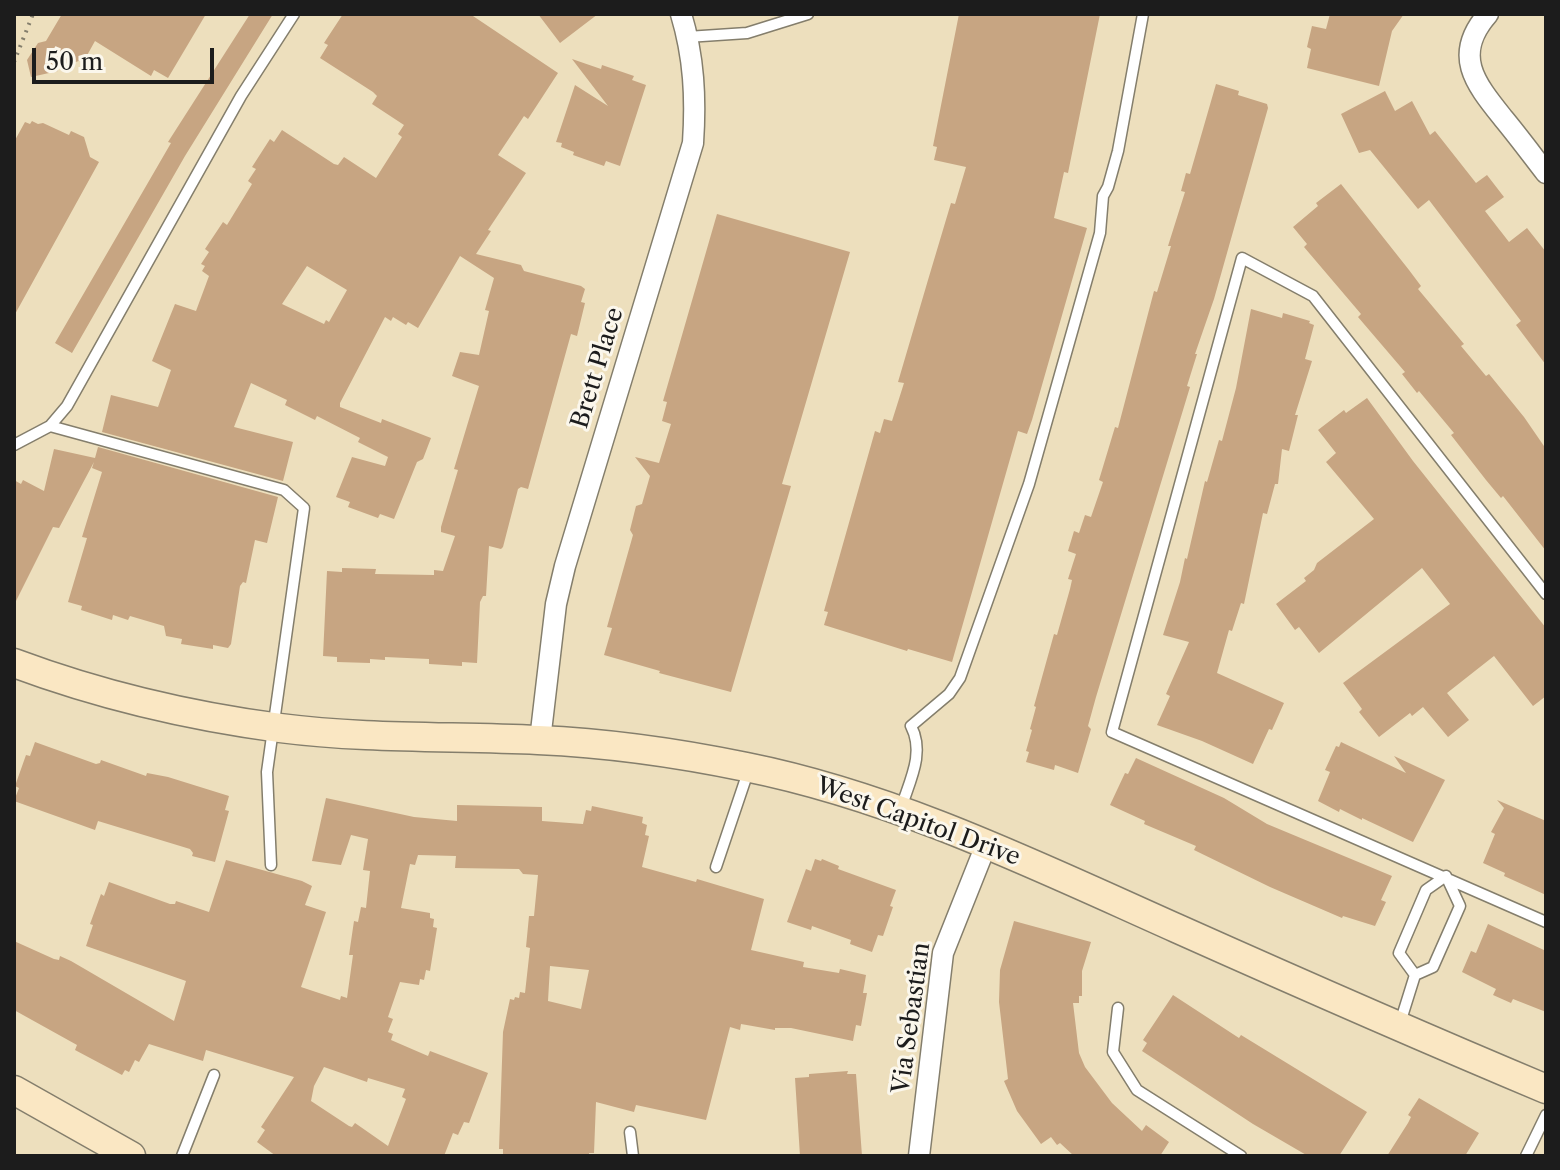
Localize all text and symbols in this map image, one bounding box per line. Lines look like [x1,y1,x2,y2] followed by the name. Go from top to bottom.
[36,32,218,82] scale bar
[46,47,103,76] text: 50 m
[566,304,630,432] street label: Brett Place
[812,772,1024,872] street label: West Capitol Drive
[887,941,937,1095] street label: Via Sebastian

